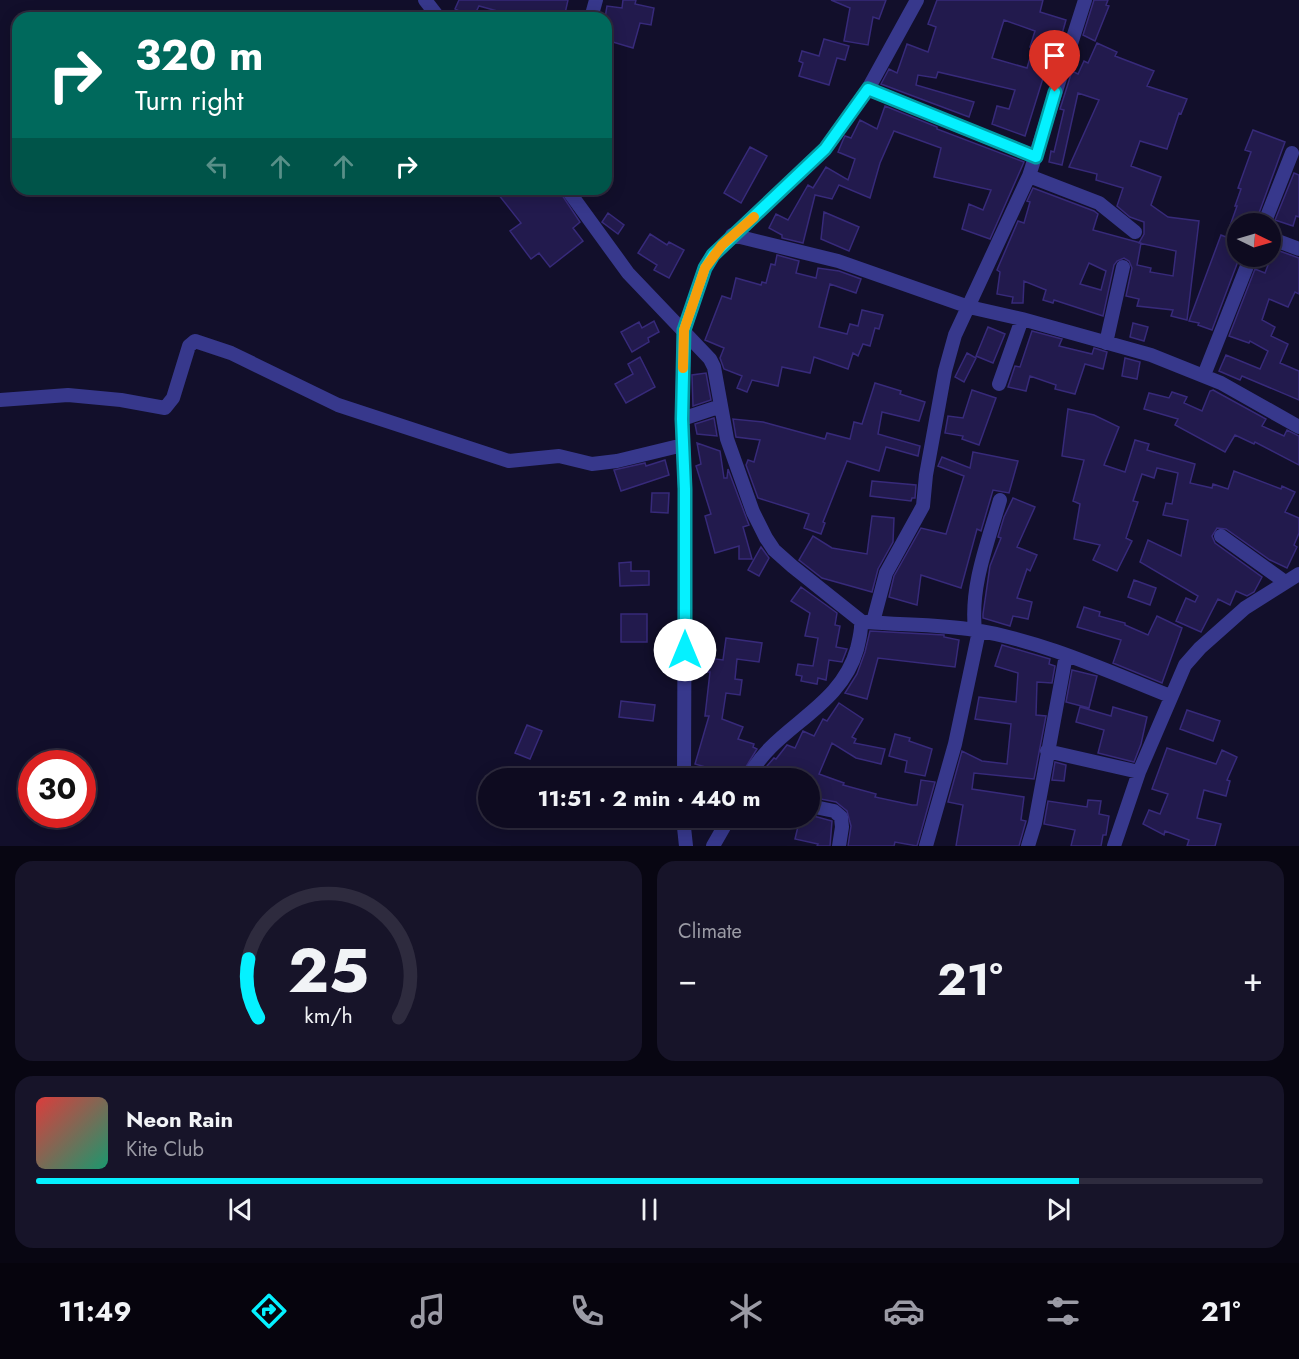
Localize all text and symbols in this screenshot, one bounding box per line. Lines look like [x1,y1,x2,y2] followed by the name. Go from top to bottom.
[135,25,263,86] text: 320 m
[1029,30,1080,92] pin
[36,36,114,114] icon: right
[1038,39,1071,72] icon: arrive
[135,81,243,120] text: Turn right
[201,150,234,183] icon: left
[264,150,297,183] icon: ahead
[327,150,360,183] icon: ahead
[390,150,423,183] icon: right
[1227,213,1281,267] north arrow
[1227,213,1281,267] map controls
[653,618,717,682] position arrow
[18,750,96,828] speed limit sign: 30
[537,782,761,814] text: 11:51 · 2 min · 440 m
[678,917,742,946] text: Climate
[288,925,369,1015] text: 25
[937,947,1003,1012] text: 21°
[678,956,697,1003] text: −
[1243,956,1263,1003] text: +
[304,1000,353,1031] text: km/h
[126,1103,233,1135] text: Neon Rain
[126,1135,204,1164] text: Kite Club
[224,1193,257,1226] icon: previous
[633,1193,666,1226] icon: pause
[1042,1193,1075,1226] icon: next
[248,1290,290,1332] icon: directions
[407,1290,449,1332] icon: music
[566,1290,608,1332] icon: phone
[725,1290,767,1332] icon: climate
[883,1290,925,1332] icon: car
[1042,1290,1084,1332] icon: filters
[58,1292,131,1331] text: 11:49
[1201,1292,1241,1331] text: 21°

